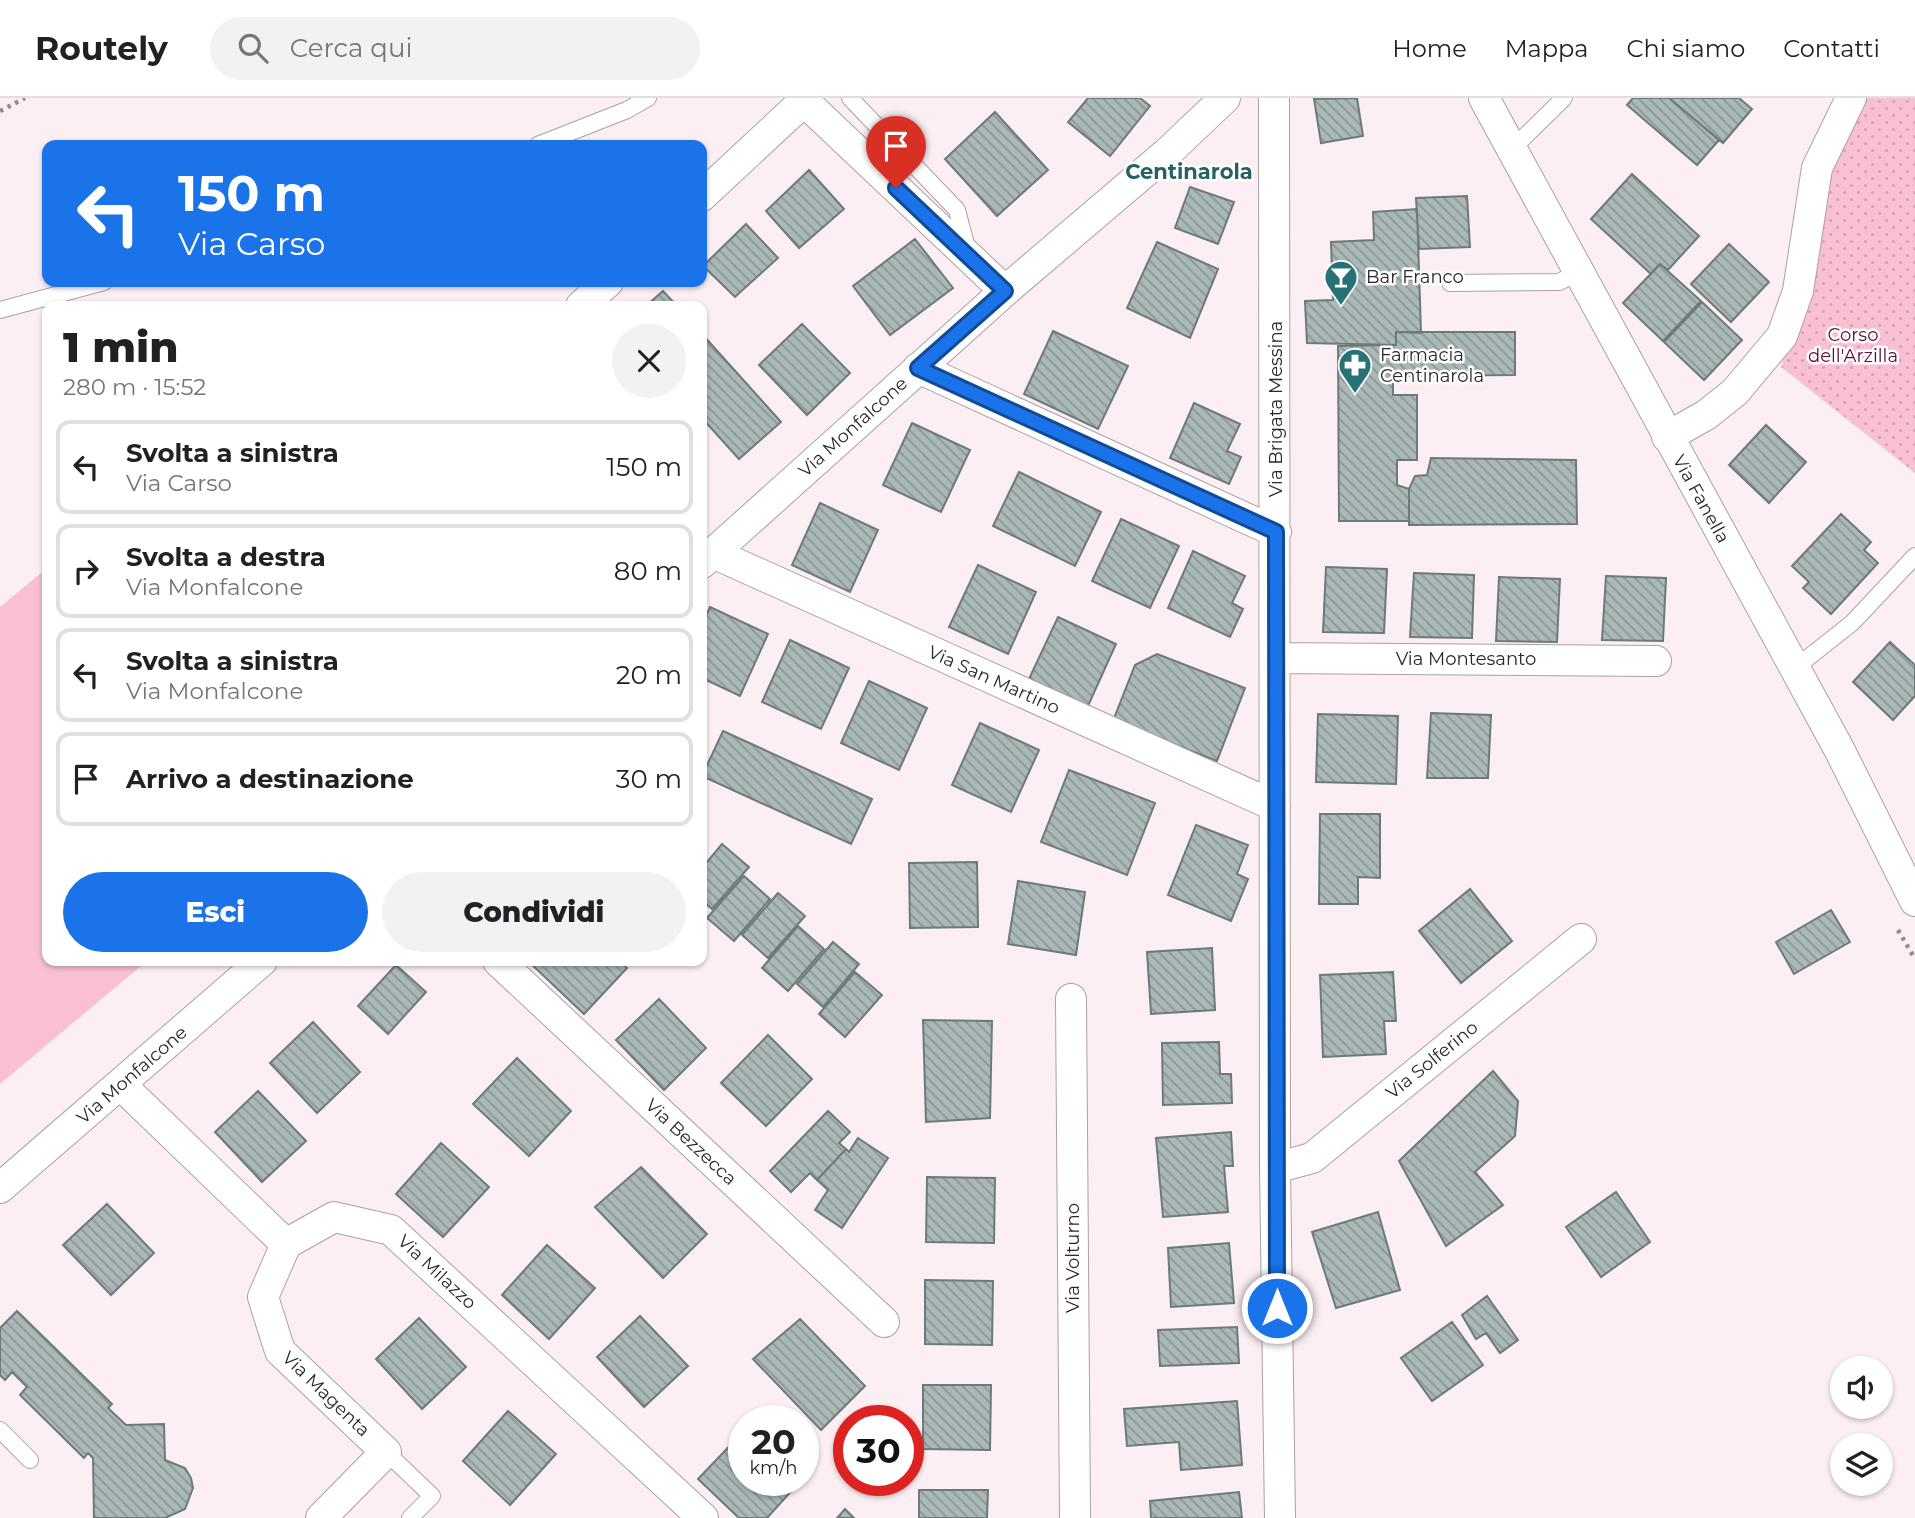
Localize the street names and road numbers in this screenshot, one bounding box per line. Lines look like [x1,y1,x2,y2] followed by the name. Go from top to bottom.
[1265,321,1287,497] street label: Via Brigata Messina
[794,372,912,482] street label: Via Monfalcone
[1668,451,1734,547] street label: Via Fanella
[925,641,1063,719] street label: Via San Martino
[1396,648,1536,670] street label: Via Montesanto
[1382,1016,1482,1104] street label: Via Solferino
[72,1021,192,1129] street label: Via Monfalcone
[641,1094,741,1190] street label: Via Bezzecca
[1062,1203,1084,1313] street label: Via Volturno
[393,1230,481,1314] street label: Via Milazzo
[278,1347,374,1441] street label: Via Magenta

